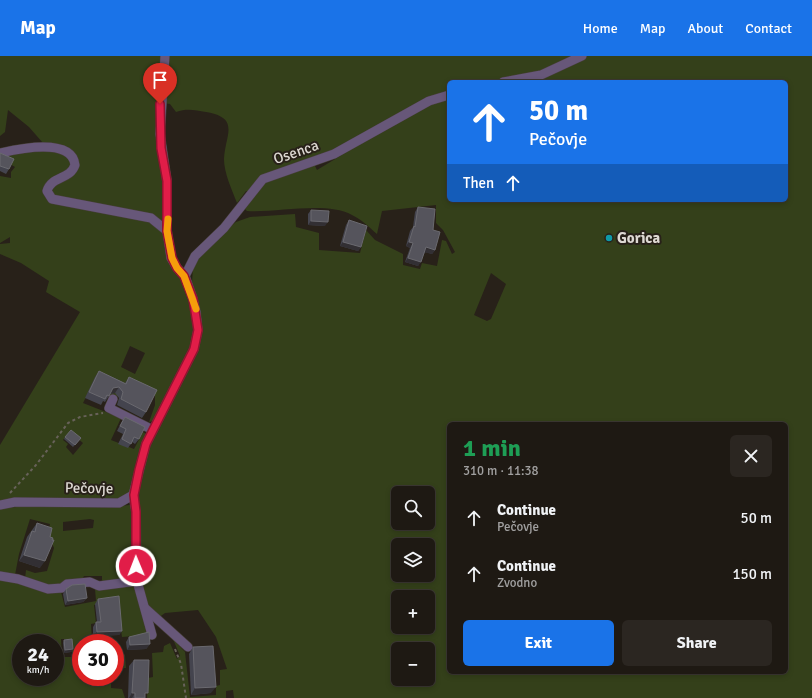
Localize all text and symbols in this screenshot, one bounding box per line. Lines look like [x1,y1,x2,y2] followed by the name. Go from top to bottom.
[20,16,56,40] text: Map
[583,20,618,37] text: Home
[640,20,665,37] text: Map
[687,20,723,37] text: About
[745,20,792,37] text: Contact
[143,63,177,104] pin
[149,69,171,91] icon: arrive
[529,94,588,128] text: 50 m
[463,96,515,148] icon: ahead
[529,128,587,150] text: Pečovje
[271,136,321,168] street label: Osenca
[502,172,524,194] icon: ahead
[463,174,494,192] text: Then
[617,229,660,247] place label: Gorica
[604,233,614,243] marker: Gorica
[463,433,521,463] text: 1 min
[730,435,772,477] button: close
[463,463,539,479] text: 310 m · 11:38
[65,479,113,497] street label: Pečovje
[391,486,435,686] map controls
[391,486,435,530] button: search
[497,501,556,519] text: Continue
[463,507,485,529] icon: ahead
[741,509,772,527] text: 50 m
[497,519,539,535] text: Pečovje
[391,538,435,582] button: layers
[115,545,157,587] position arrow
[497,557,556,575] text: Continue
[463,563,485,585] icon: ahead
[732,565,772,583] text: 150 m
[497,575,537,591] text: Zvodno
[391,590,435,634] button: +
[463,620,614,666] button: Exit
[622,620,772,666] button: Share
[72,634,124,686] speed limit sign: 30
[27,642,49,667] text: 24
[391,642,435,686] button: −
[27,664,49,676] text: km/h

